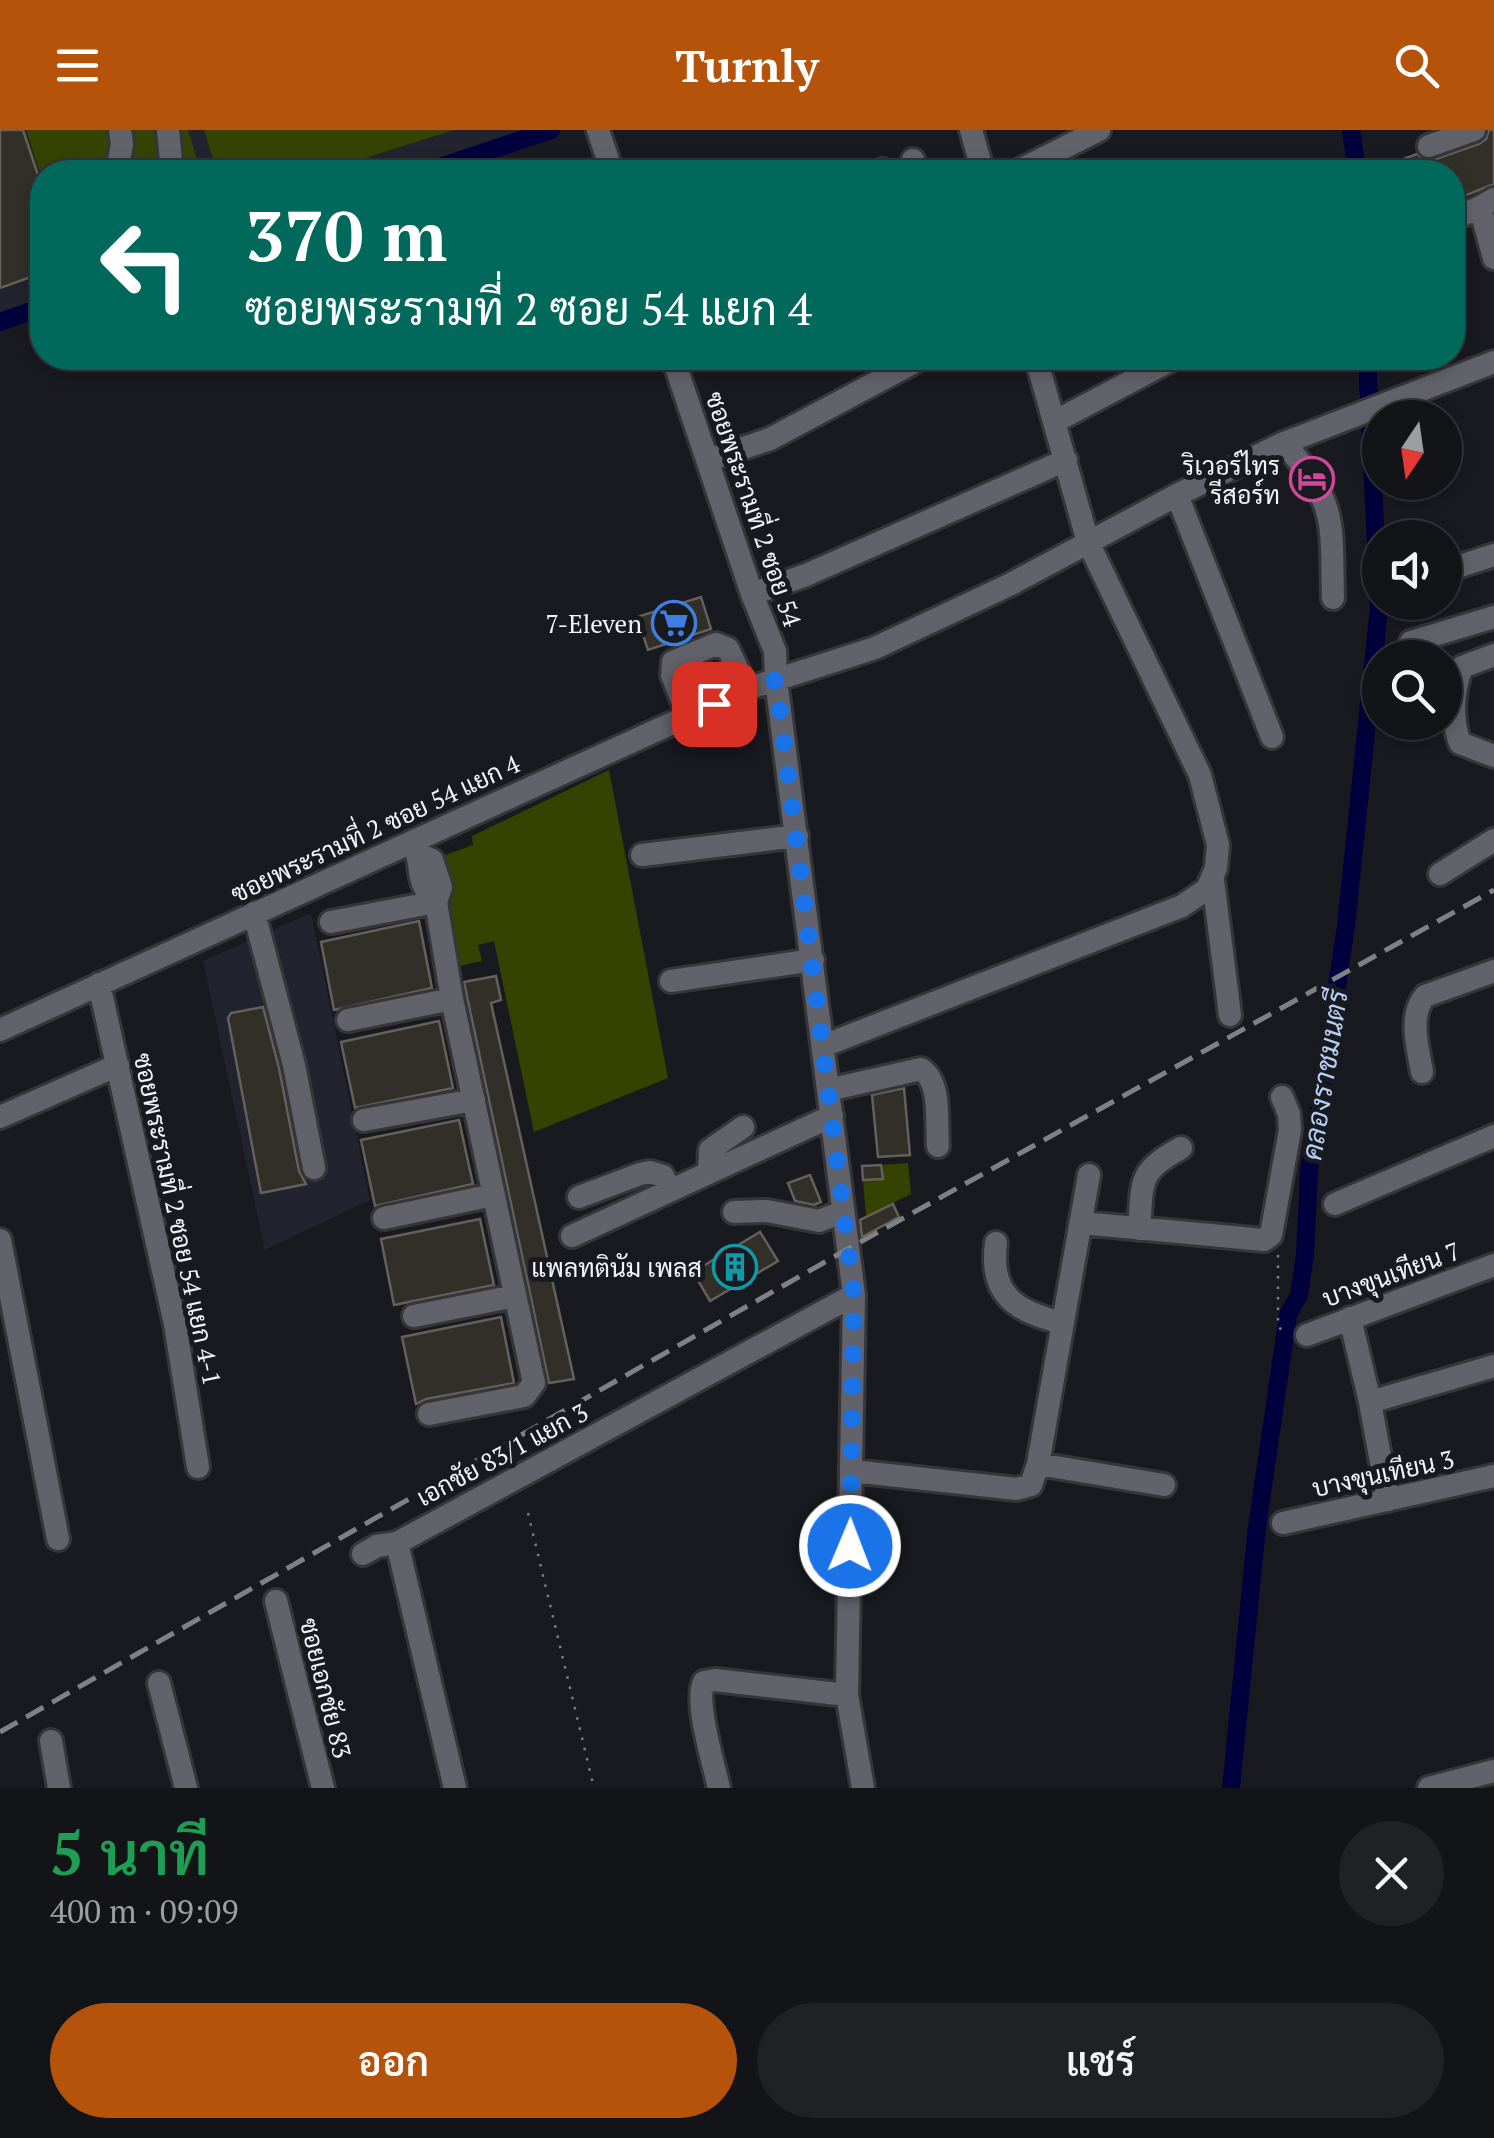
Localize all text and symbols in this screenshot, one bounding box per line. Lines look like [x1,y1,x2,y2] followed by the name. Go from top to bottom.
[675,35,819,95] text: Turnly
[50,38,105,93] icon: menu
[1389,38,1444,93] icon: search
[245,188,447,281] text: 370 m
[80,200,210,330] icon: left
[245,278,812,338] text: ซอยพระรามที่ 2 ซอย 54 แยก 4
[698,386,815,631] street label: ซอยพระรามที่ 2 ซอย 54
[1362,400,1462,500] north arrow
[1362,400,1462,740] map controls
[1180,449,1280,511] place label: ริเวอร์ไทร รีสอร์ท
[1289,456,1335,502] hotel icon: ริเวอร์ไทร รีสอร์ท
[1362,520,1462,620] button: sound
[651,600,697,646] supermarket icon: 7-Eleven
[545,607,642,640] place label: 7-Eleven
[1362,640,1462,740] button: search
[672,662,757,747] pin
[687,677,742,732] icon: arrive
[223,742,525,910] street label: ซอยพระรามที่ 2 ซอย 54 แยก 4
[1292,985,1356,1163] water label: คลองราชมนตรี
[127,1049,234,1388] street label: ซอยพระรามที่ 2 ซอย 54 แยก 4-1
[1318,1234,1465,1316] street label: บางขุนเทียน 7
[712,1244,758,1290] building icon: แพลทตินัม เพลส
[531,1251,702,1284] place label: แพลทตินัม เพลส
[411,1395,593,1513] street label: เอกชัย 83/1 แยก 3
[1309,1442,1457,1506] street label: บางขุนเทียน 3
[798,1494,902,1598] position arrow
[293,1614,359,1762] street label: ซอยเอกชัย 83
[50,1813,209,1892] text: 5 นาที
[1339,1821,1444,1926] button: close
[50,1890,238,1932] text: 400 m · 09:09
[50,2003,737,2118] button: ออก
[757,2003,1444,2118] button: แชร์

